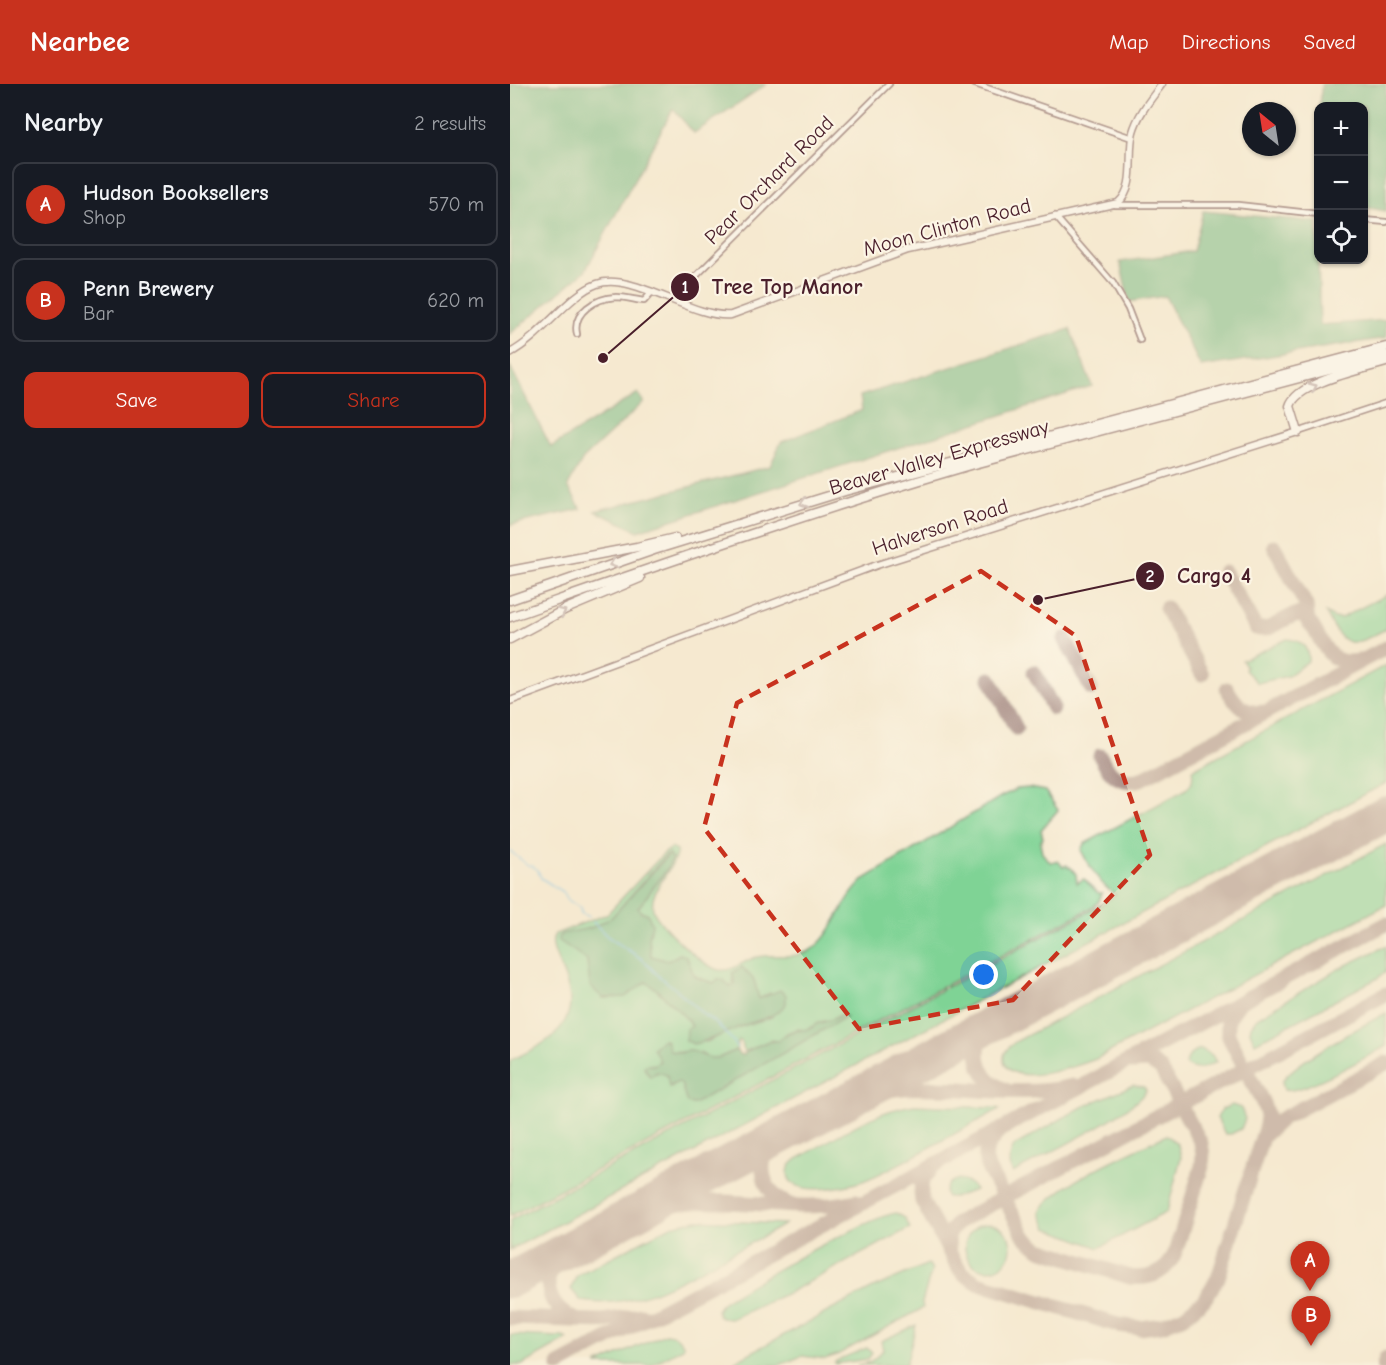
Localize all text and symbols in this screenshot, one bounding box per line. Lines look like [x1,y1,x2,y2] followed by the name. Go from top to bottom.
[30,26,130,58] text: Nearbee
[1109,30,1149,54] text: Map
[1182,30,1271,54] text: Directions
[1304,30,1356,54] text: Saved
[1242,102,1296,156] north arrow
[1314,102,1368,264] map controls
[1314,102,1368,156] button: +
[24,108,103,138] text: Nearby
[700,111,838,249] street label: Pear Orchard Road
[414,112,486,135] text: 2 results
[1314,156,1368,210] button: −
[83,180,269,206] text: Hudson Booksellers
[40,193,51,216] text: A
[428,193,484,216] text: 570 m
[860,193,1034,261] street label: Moon Clinton Road
[83,206,126,229] text: Shop
[1314,210,1368,264] button: locate
[670,267,875,307] callout: Tree Top Manor
[712,274,862,300] text: Tree Top Manor
[83,276,214,302] text: Penn Brewery
[681,277,689,298] text: 1
[39,289,52,312] text: B
[427,289,484,312] text: 620 m
[83,302,114,325] text: Bar
[24,372,249,428] button: Save
[261,372,486,428] button: Share
[1306,382,1317,394] one-way arrow
[826,414,1052,500] street label: Beaver Valley Expressway
[869,494,1011,560] street label: Halverson Road
[799,496,810,508] one-way arrow
[1135,556,1263,596] callout: Cargo 4
[608,557,619,569] one-way arrow
[1177,563,1251,589] text: Cargo 4
[1146,566,1155,587] text: 2
[555,607,566,619] one-way arrow
[969,960,998,989] your location
[1290,1242,1330,1291] pin: A
[1292,1296,1330,1346] pin: B

